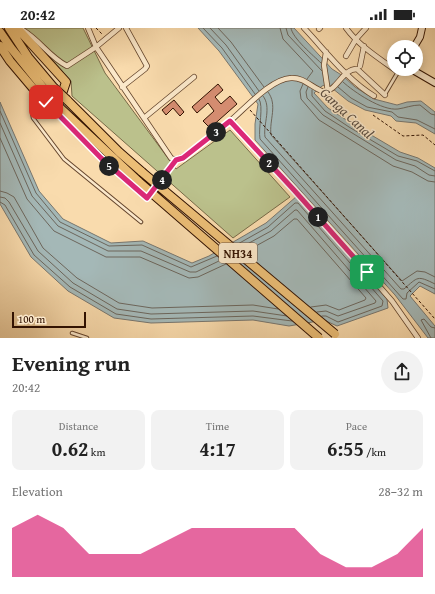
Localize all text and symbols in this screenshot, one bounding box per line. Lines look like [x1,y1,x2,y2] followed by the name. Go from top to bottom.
[20,4,55,25] text: 20:42
[387,40,423,76] map controls
[387,40,423,76] button: locate
[316,83,379,143] water label: Ganga Canal
[29,85,63,119] pin
[35,91,57,113] icon: check
[206,122,226,142] pin: 3
[213,124,219,140] text: 3
[259,153,279,173] pin: 2
[266,155,272,171] text: 2
[99,156,119,176] pin: 5
[106,158,112,174] text: 5
[152,170,172,190] pin: 4
[159,172,165,188] text: 4
[308,207,328,227] pin: 1
[315,209,321,225] text: 1
[219,243,257,263] road number: NH34
[350,255,384,289] pin
[356,261,378,283] icon: arrive
[12,310,86,329] scale bar
[18,311,45,327] text: 100 m
[12,347,130,379] text: Evening run
[381,351,423,393] button: share
[12,378,40,397] text: 20:42
[59,418,98,434] text: Distance
[206,418,229,434] text: Time
[346,418,367,434] text: Pace
[52,434,88,463] text: 0.62
[199,434,236,463] text: 4:17
[327,434,364,463] text: 6:55
[88,444,105,460] text: km
[364,444,386,460] text: /km
[12,482,63,501] text: Elevation
[378,482,423,501] text: 28–32 m

